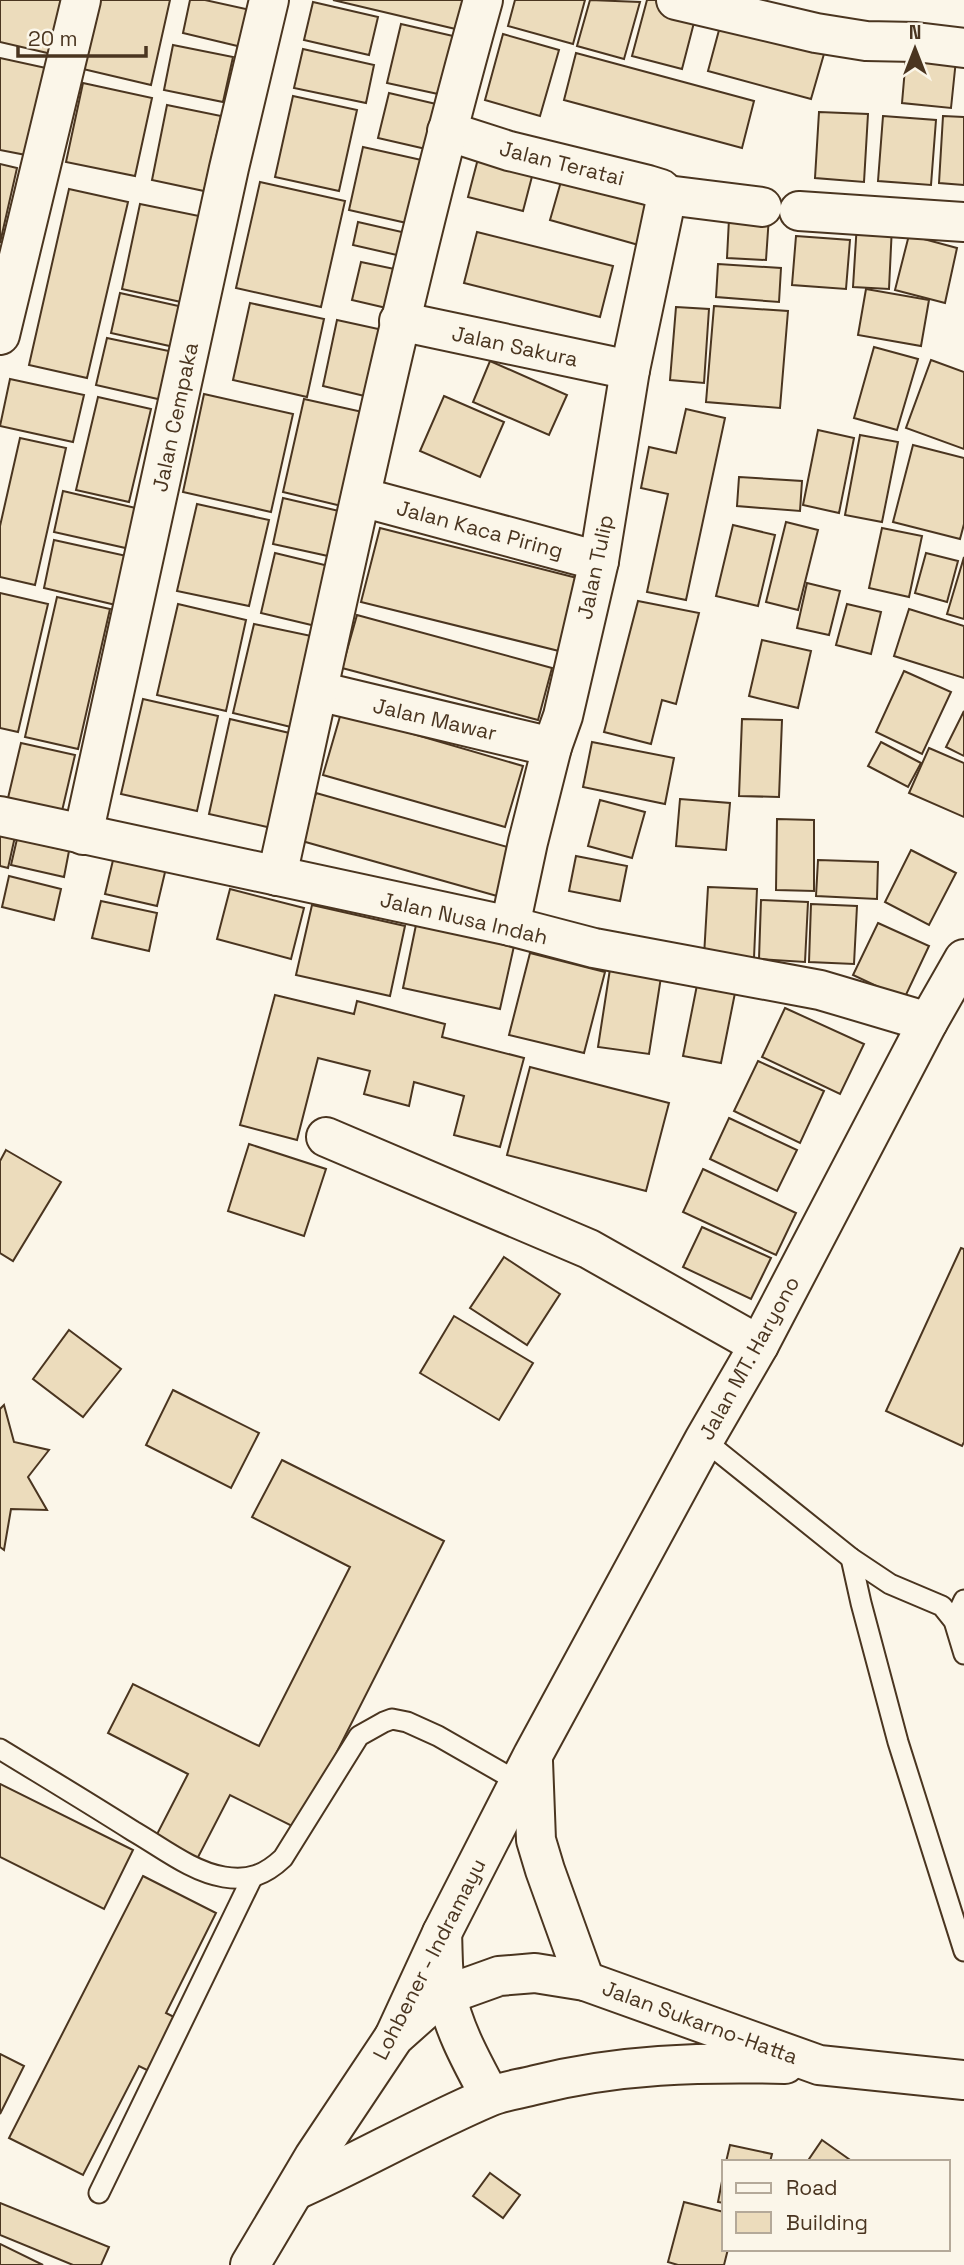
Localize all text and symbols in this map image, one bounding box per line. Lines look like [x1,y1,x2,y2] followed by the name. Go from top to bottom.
[18,14,145,58] scale bar
[880,14,950,84] north arrow
[909,20,921,45] text: N
[28,25,78,52] text: 20 m
[497,134,627,192] street label: Jalan Teratai
[449,319,581,373] street label: Jalan Sakura
[146,340,204,494] street label: Jalan Cempaka
[394,494,566,564] street label: Jalan Kaca Piring
[571,512,619,622] street label: Jalan Tulip
[370,692,500,746] street label: Jalan Mawar
[378,886,550,950] street label: Jalan Nusa Indah
[693,1271,805,1445] street label: Jalan MT. Haryono
[367,1854,491,2064] street label: Lohbener - Indramayu
[599,1974,801,2070] street label: Jalan Sukarno-Hatta
[722,2160,950,2251] legend
[786,2174,838,2201] text: Road
[786,2209,868,2236] text: Building

